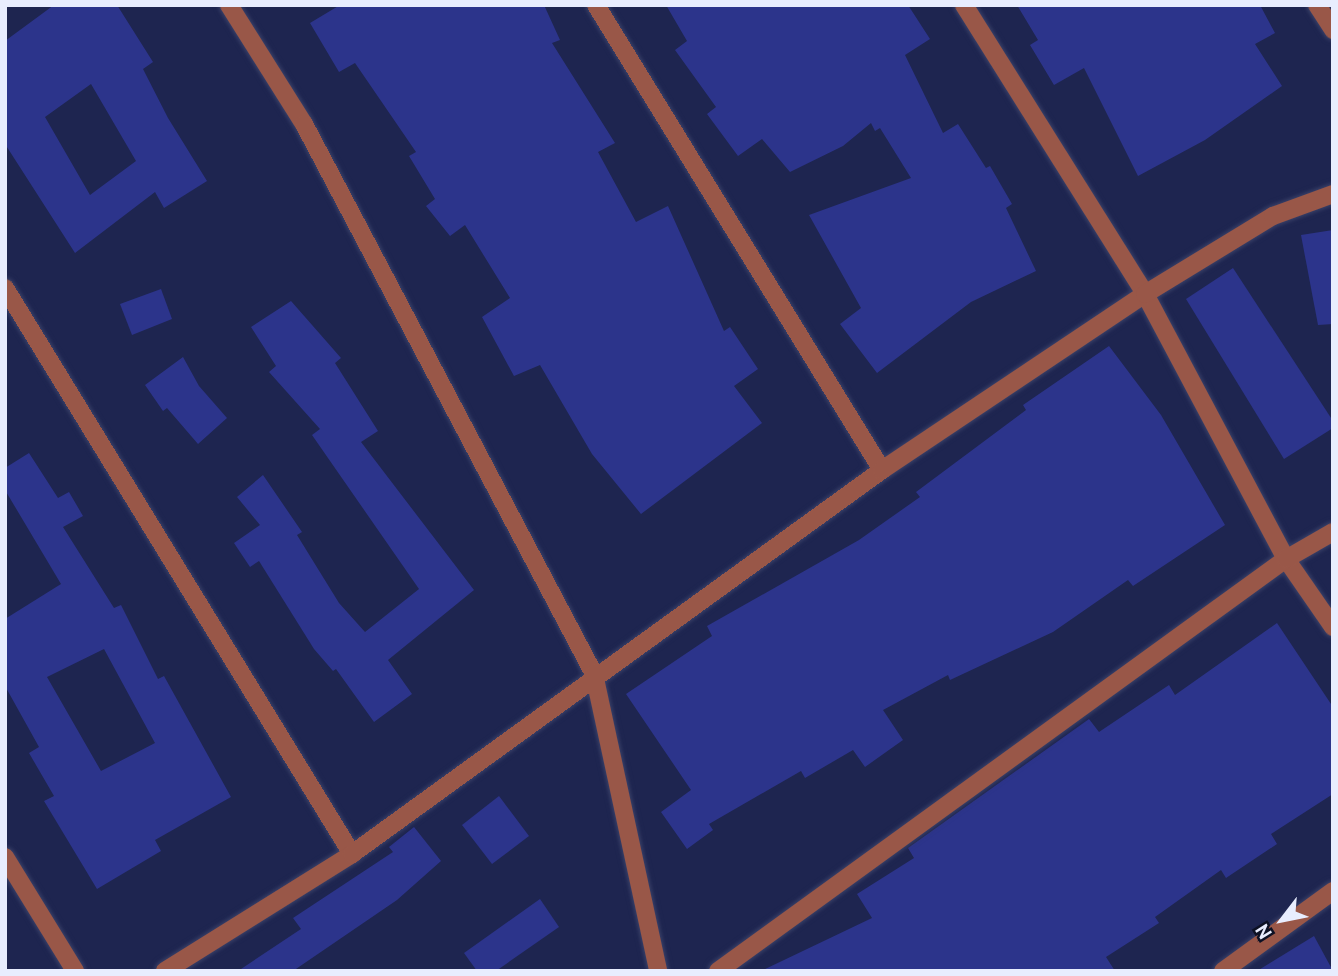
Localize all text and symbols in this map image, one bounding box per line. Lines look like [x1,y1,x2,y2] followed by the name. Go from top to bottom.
[1247,885,1317,955] north arrow
[1250,920,1277,943] text: N

